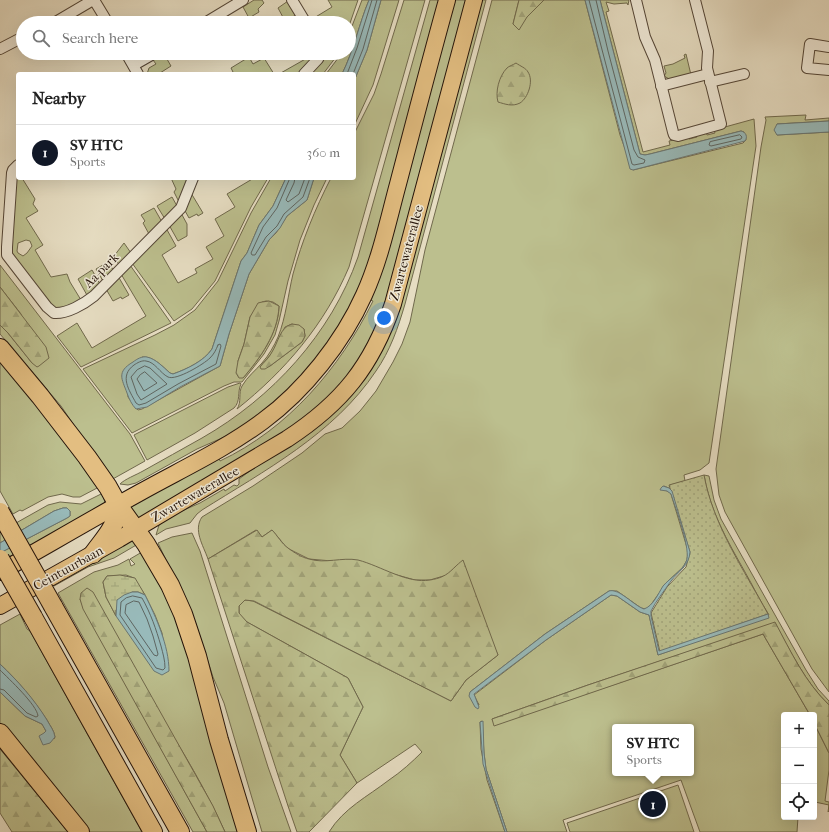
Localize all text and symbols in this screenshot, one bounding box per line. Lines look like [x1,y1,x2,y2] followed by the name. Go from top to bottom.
[16,16,356,60] search box
[30,27,52,49] icon: search
[62,29,138,47] text: Search here
[32,88,86,108] text: Nearby
[70,136,123,154] text: SV HTC
[43,145,47,160] text: 1
[307,145,340,160] text: 360 m
[70,154,105,169] text: Sports
[386,203,426,303] street label: Zwartewaterallee
[80,249,122,291] street label: Aa-park
[374,308,394,328] your location
[149,463,242,525] street label: Zwartewaterallee
[30,542,106,593] street label: Ceintuurbaan
[781,712,817,820] map controls
[781,712,817,748] button: +
[612,724,694,776] popup
[627,734,679,752] text: SV HTC
[781,748,817,784] button: −
[627,752,662,767] text: Sports
[781,784,817,820] button: locate
[640,789,666,819] pin: 1

